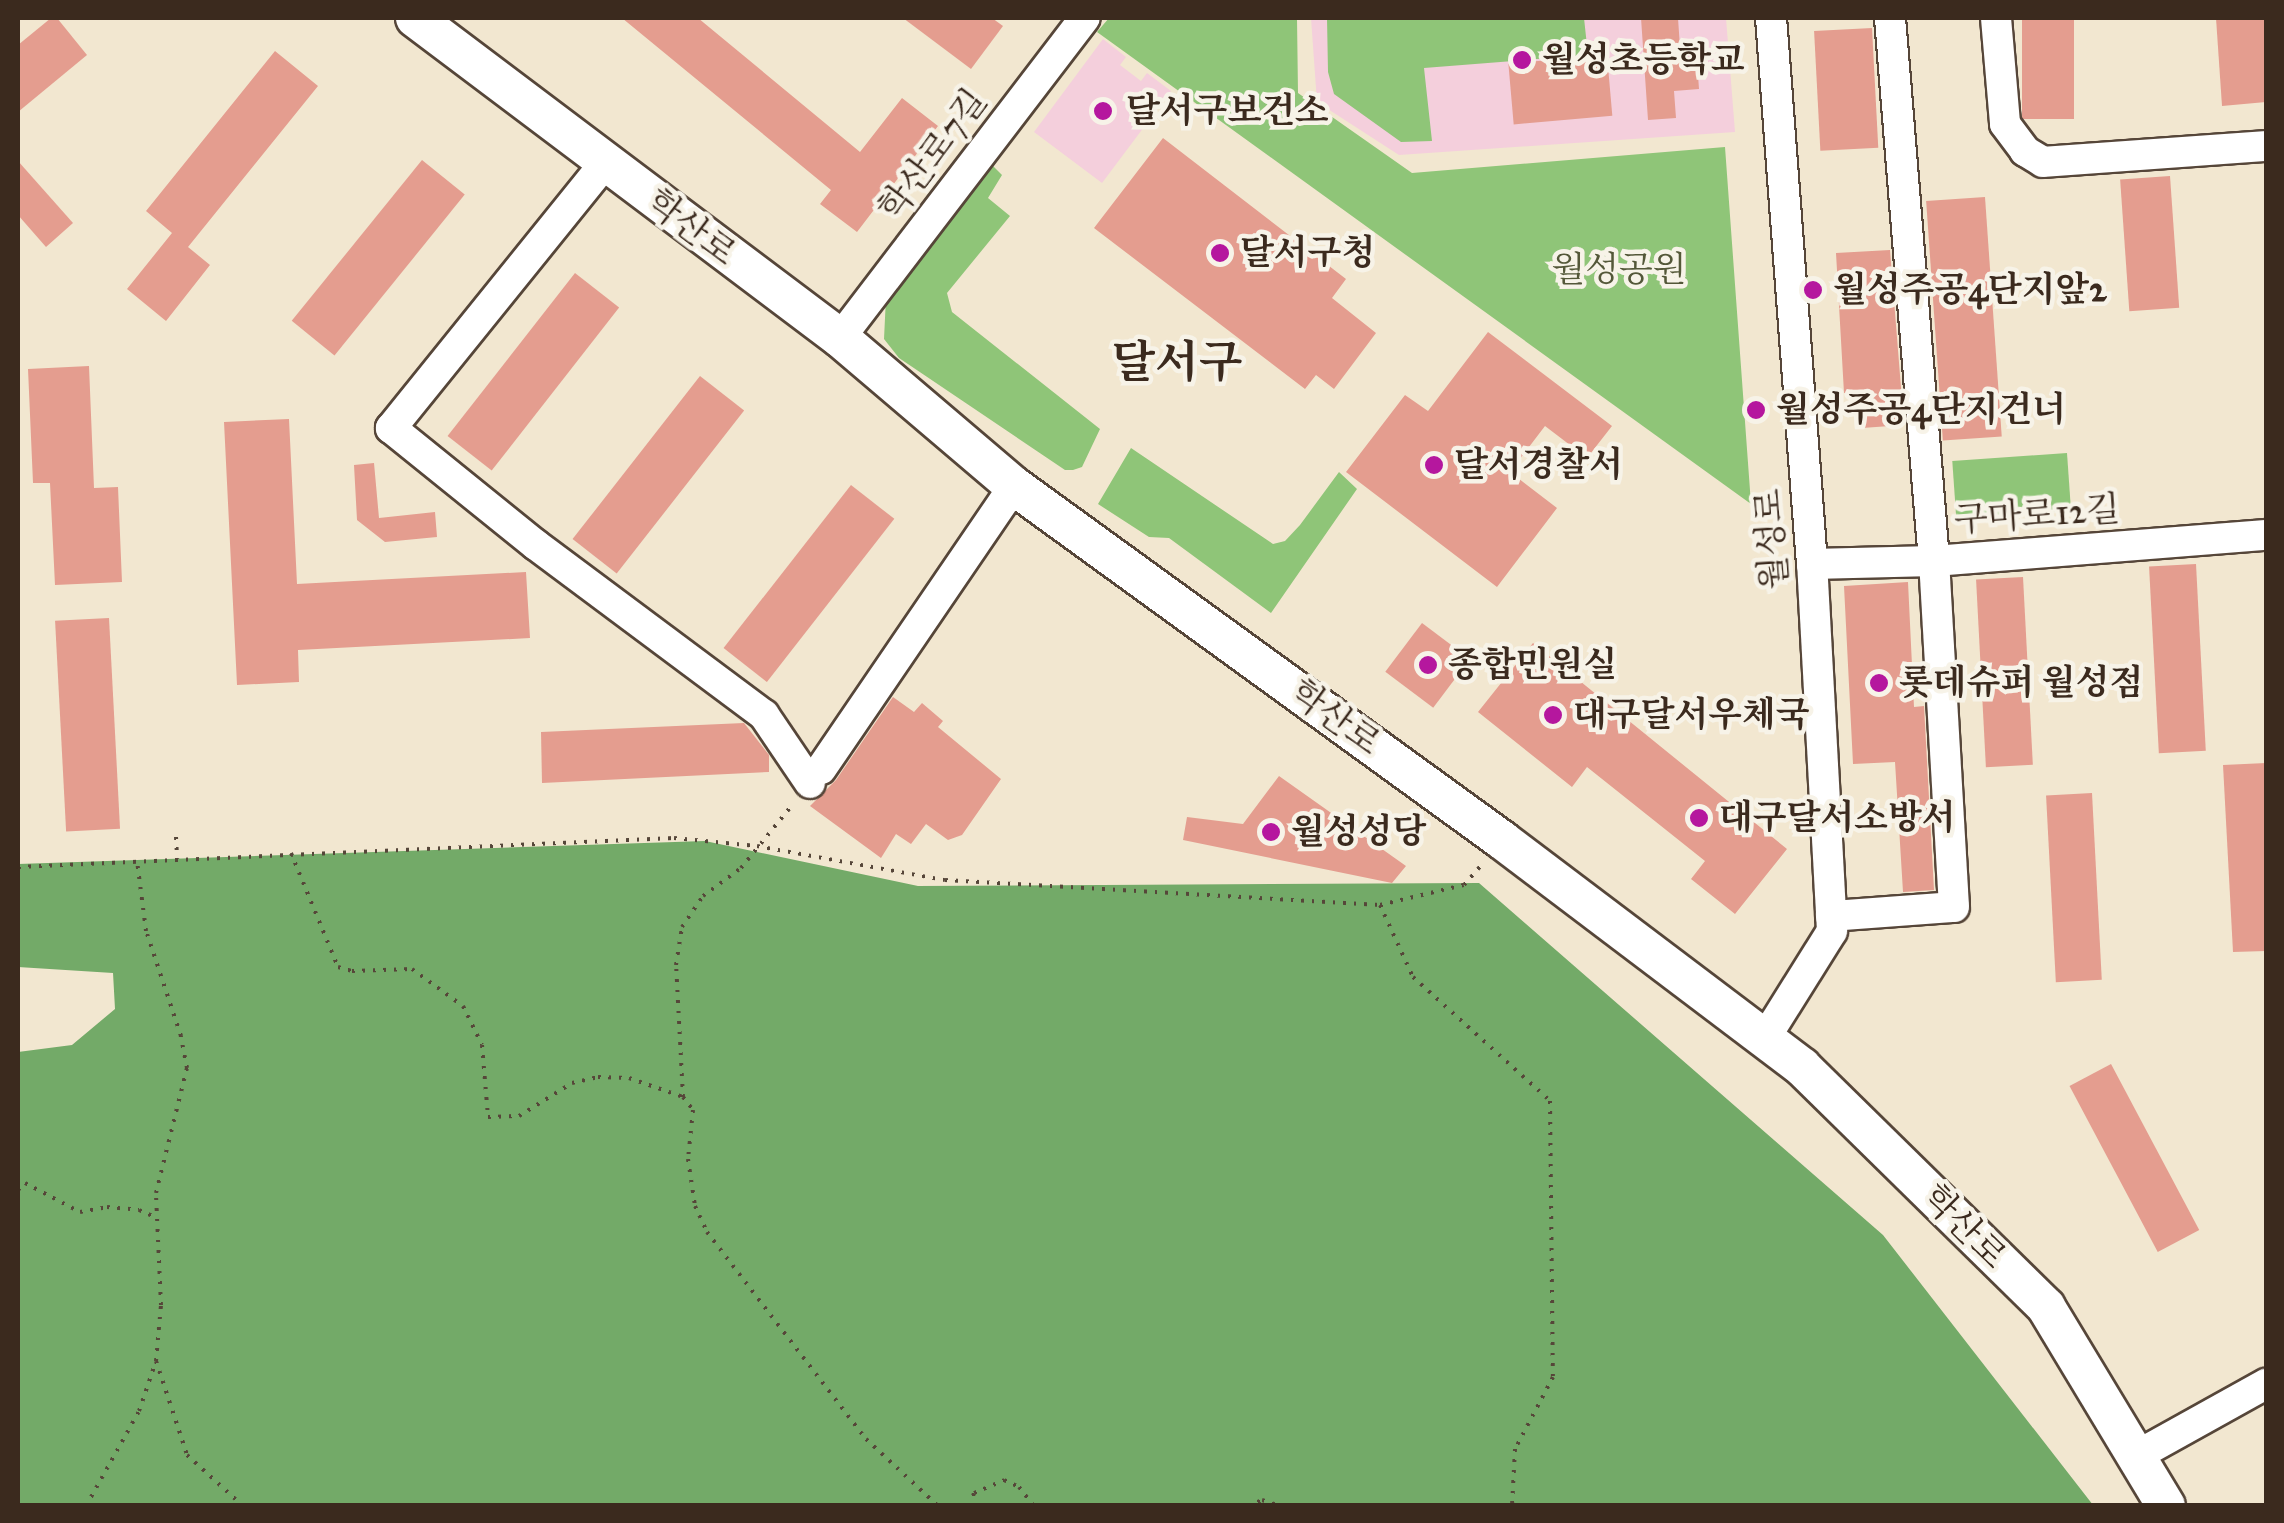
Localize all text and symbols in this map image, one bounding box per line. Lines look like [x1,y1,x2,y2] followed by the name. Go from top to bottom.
[1542,39,1745,81] place label: 월성초등학교
[1511,49,1533,71] marker: 월성초등학교
[870,81,996,229] street label: 학산로7길
[1126,90,1329,132] place label: 달서구보건소
[1090,98,1116,124] marker: 달서구보건소
[638,181,744,275] street label: 학산로
[1240,232,1375,274] place label: 달서구청
[1209,242,1231,264] marker: 달서구청
[1551,249,1687,291] park label: 월성공원
[1833,269,2106,311] place label: 월성주공4단지앞2
[1802,279,1824,301] marker: 월성주공4단지앞2
[1112,335,1242,389] district label: 달서구
[1776,389,2066,431] place label: 월성주공4단지건너
[1745,399,1767,421] marker: 월성주공4단지건너
[1454,444,1623,486] place label: 달서경찰서
[1423,454,1445,476] marker: 달서경찰서
[1748,487,1796,591] street label: 월성로
[1953,488,2121,542] street label: 구마로12길
[1448,644,1617,686] place label: 종합민원실
[1417,654,1439,676] marker: 종합민원실
[1899,662,2143,704] place label: 롯데슈퍼 월성점
[1282,671,1388,765] street label: 학산로
[1868,672,1890,694] marker: 롯데슈퍼 월성점
[1573,694,1810,736] place label: 대구달서우체국
[1542,704,1564,726] marker: 대구달서우체국
[1719,797,1956,839] place label: 대구달서소방서
[1688,807,1710,829] marker: 대구달서소방서
[1291,811,1426,853] place label: 월성성당
[1260,821,1282,843] marker: 월성성당
[1913,1176,2015,1278] street label: 학산로

